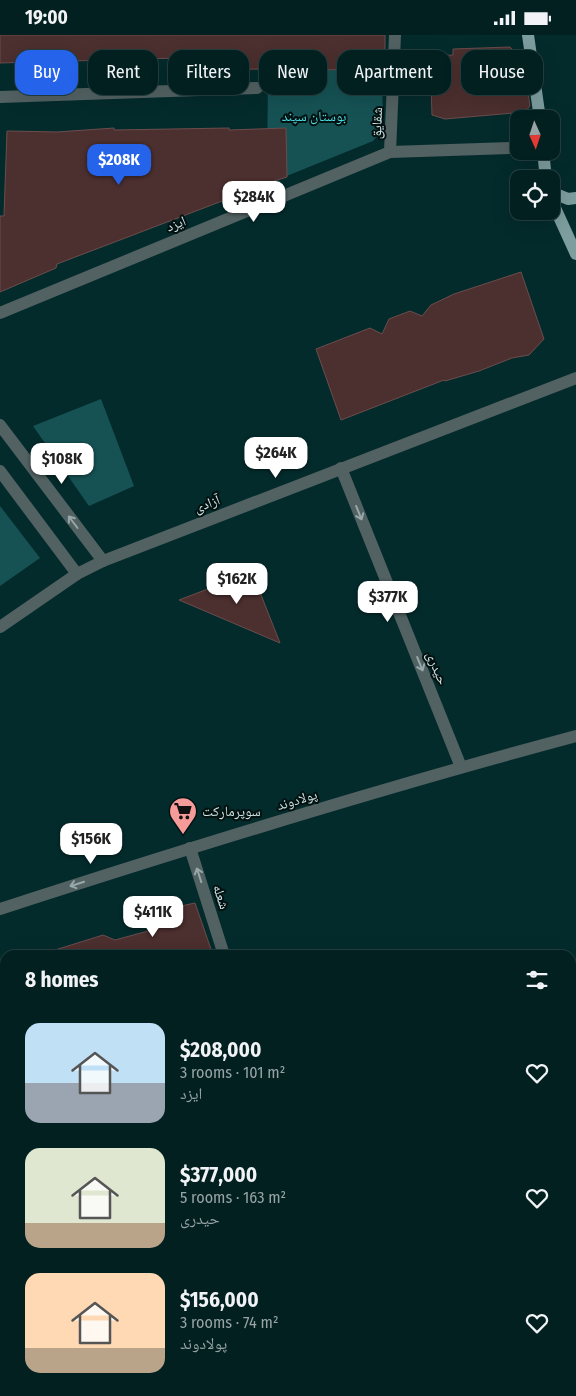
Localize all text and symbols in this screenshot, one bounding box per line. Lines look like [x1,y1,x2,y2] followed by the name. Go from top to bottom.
[25,6,68,29] text: 19:00
[15,50,78,95] chip: Buy
[88,50,158,95] chip: Rent
[168,50,249,95] chip: Filters
[259,50,327,95] chip: New
[337,50,451,95] chip: Apartment
[461,50,543,95] chip: House
[368,107,387,139] street label: شقایق
[282,108,346,125] park label: بوستان سپند
[510,110,560,160] north arrow
[510,110,560,220] map controls
[84,143,154,186] pin: $208K
[98,150,140,169] text: $208K
[510,170,560,220] button: locate
[219,181,289,223] pin: $284K
[233,187,275,206] text: $284K
[164,212,188,236] street label: ایزد
[241,437,311,479] pin: $264K
[27,443,97,485] pin: $108K
[255,443,297,462] text: $264K
[42,449,82,468] text: $108K
[192,491,223,517] street label: آزادی
[355,505,365,520] one-way arrow
[68,516,79,529] one-way arrow
[202,563,272,605] pin: $162K
[217,569,257,588] text: $162K
[353,581,423,623] pin: $377K
[369,587,407,606] text: $377K
[423,649,451,687] street label: حیدری
[415,656,425,671] one-way arrow
[275,786,320,814] street label: پولادوند
[168,796,198,835] supermarket icon: سوپرمارکت
[202,803,261,820] place label: سوپرمارکت
[56,823,126,865] pin: $156K
[71,829,111,848] text: $156K
[193,867,203,883] one-way arrow
[70,880,86,890] one-way arrow
[209,883,233,911] street label: شعله
[118,895,188,938] pin: $411K
[134,902,172,921] text: $411K
[523,966,551,994] icon: filters
[25,967,99,993] text: 8 homes
[180,1037,261,1063] text: $208,000
[65,1043,125,1103] icon: home
[523,1059,551,1087] icon: heart
[180,1063,285,1082] text: 3 rooms · 101 m²
[180,1084,202,1103] text: ایزد
[180,1162,257,1188] text: $377,000
[65,1168,125,1228] icon: home
[523,1184,551,1212] icon: heart
[180,1188,286,1207] text: 5 rooms · 163 m²
[180,1209,220,1228] text: حیدری
[180,1287,259,1313] text: $156,000
[65,1293,125,1353] icon: home
[523,1309,551,1337] icon: heart
[180,1313,278,1332] text: 3 rooms · 74 m²
[180,1334,227,1353] text: پولادوند

